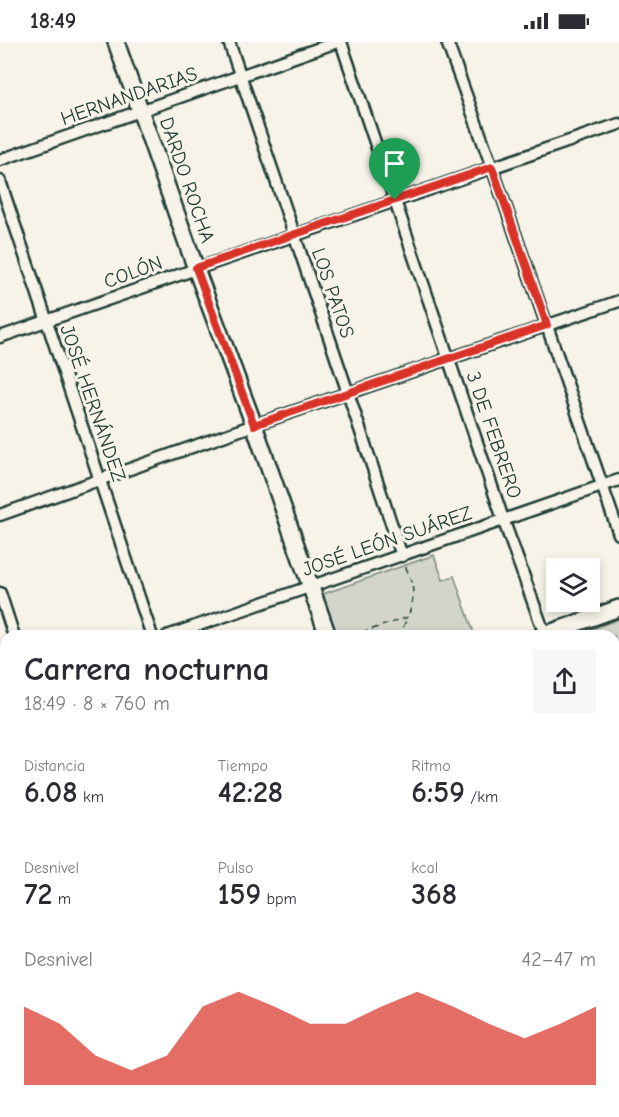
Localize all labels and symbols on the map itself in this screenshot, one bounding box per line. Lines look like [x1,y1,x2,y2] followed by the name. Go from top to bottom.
[58,62,200,130] street label: HERNANDARIAS
[155,114,219,246] street label: DARDO ROCHA
[369,138,420,200] pin
[307,245,359,341] street label: LOS PATOS
[100,250,165,293] street label: COLÓN
[55,321,132,485] street label: JOSÉ HERNÁNDEZ
[461,368,527,502] street label: 3 DE FEBRERO
[299,500,475,581] street label: JOSÉ LEÓN SUÁREZ

